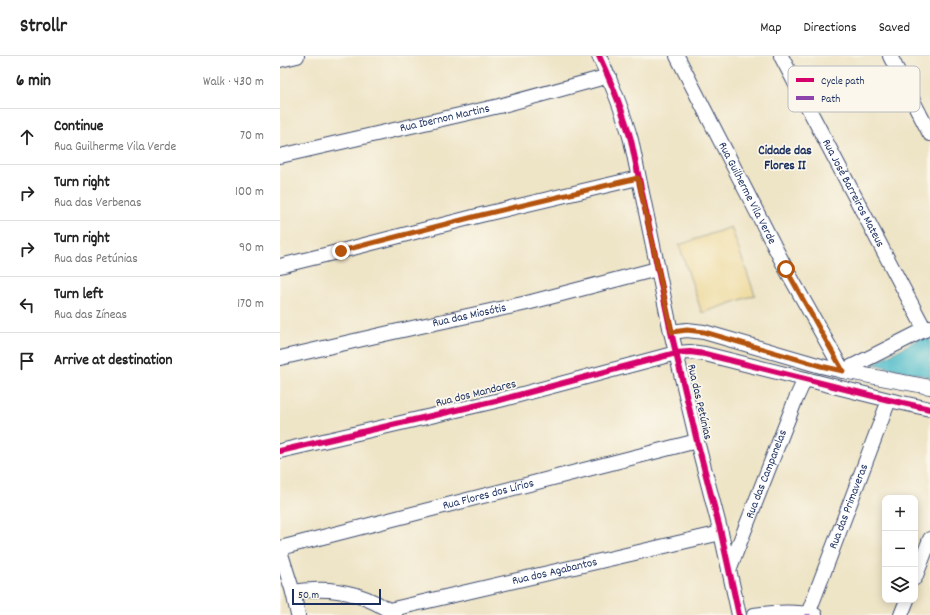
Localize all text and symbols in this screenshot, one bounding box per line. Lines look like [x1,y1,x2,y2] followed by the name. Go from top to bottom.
[20,14,67,41] text: Strollr
[760,18,782,38] text: Map
[804,18,857,38] text: Directions
[879,18,910,38] text: Saved
[788,66,920,112] legend
[16,70,51,94] text: 6 min
[203,73,264,92] text: Walk · 430 m
[821,74,865,90] text: Cycle path
[821,92,840,108] text: Path
[398,100,491,137] street label: Rua Ibernon Martins
[54,116,103,138] text: Continue
[16,126,38,148] icon: ahead
[240,127,264,146] text: 70 m
[818,136,889,250] street label: Rua José Barreiros Mateus
[54,138,176,157] text: Rua Guilherme Vila Verde
[714,139,780,247] street label: Rua Guilherme Vila Verde
[758,142,812,176] district label: Cidade das Flores II
[54,172,110,194] text: Turn right
[16,182,38,204] icon: right
[235,183,264,202] text: 100 m
[54,194,141,213] text: Rua das Verbenas
[54,228,110,250] text: Turn right
[16,238,38,260] icon: right
[239,239,264,258] text: 90 m
[332,242,350,260] route end
[54,250,138,269] text: Rua das Petúnias
[777,260,795,278] route start
[54,284,103,306] text: Turn left
[16,294,38,316] icon: left
[237,295,264,314] text: 170 m
[431,299,508,332] street label: Rua das Miosótis
[54,306,127,325] text: Rua das Zíneas
[16,350,38,372] icon: arrive
[54,350,172,372] text: Arrive at destination
[682,362,716,442] street label: Rua das Petúnias
[434,376,518,412] street label: Rua dos Mandares
[741,427,791,521] street label: Rua das Campanelas
[825,461,873,552] street label: Rua das Primaveras
[441,475,536,514] street label: Rua Flores dos Lírios
[882,495,918,603] map controls
[882,495,918,531] button: +
[882,531,918,567] button: −
[510,553,599,590] street label: Rua dos Agabantos
[882,567,918,603] button: layers
[292,587,381,606] scale bar
[298,588,319,604] text: 50 m

